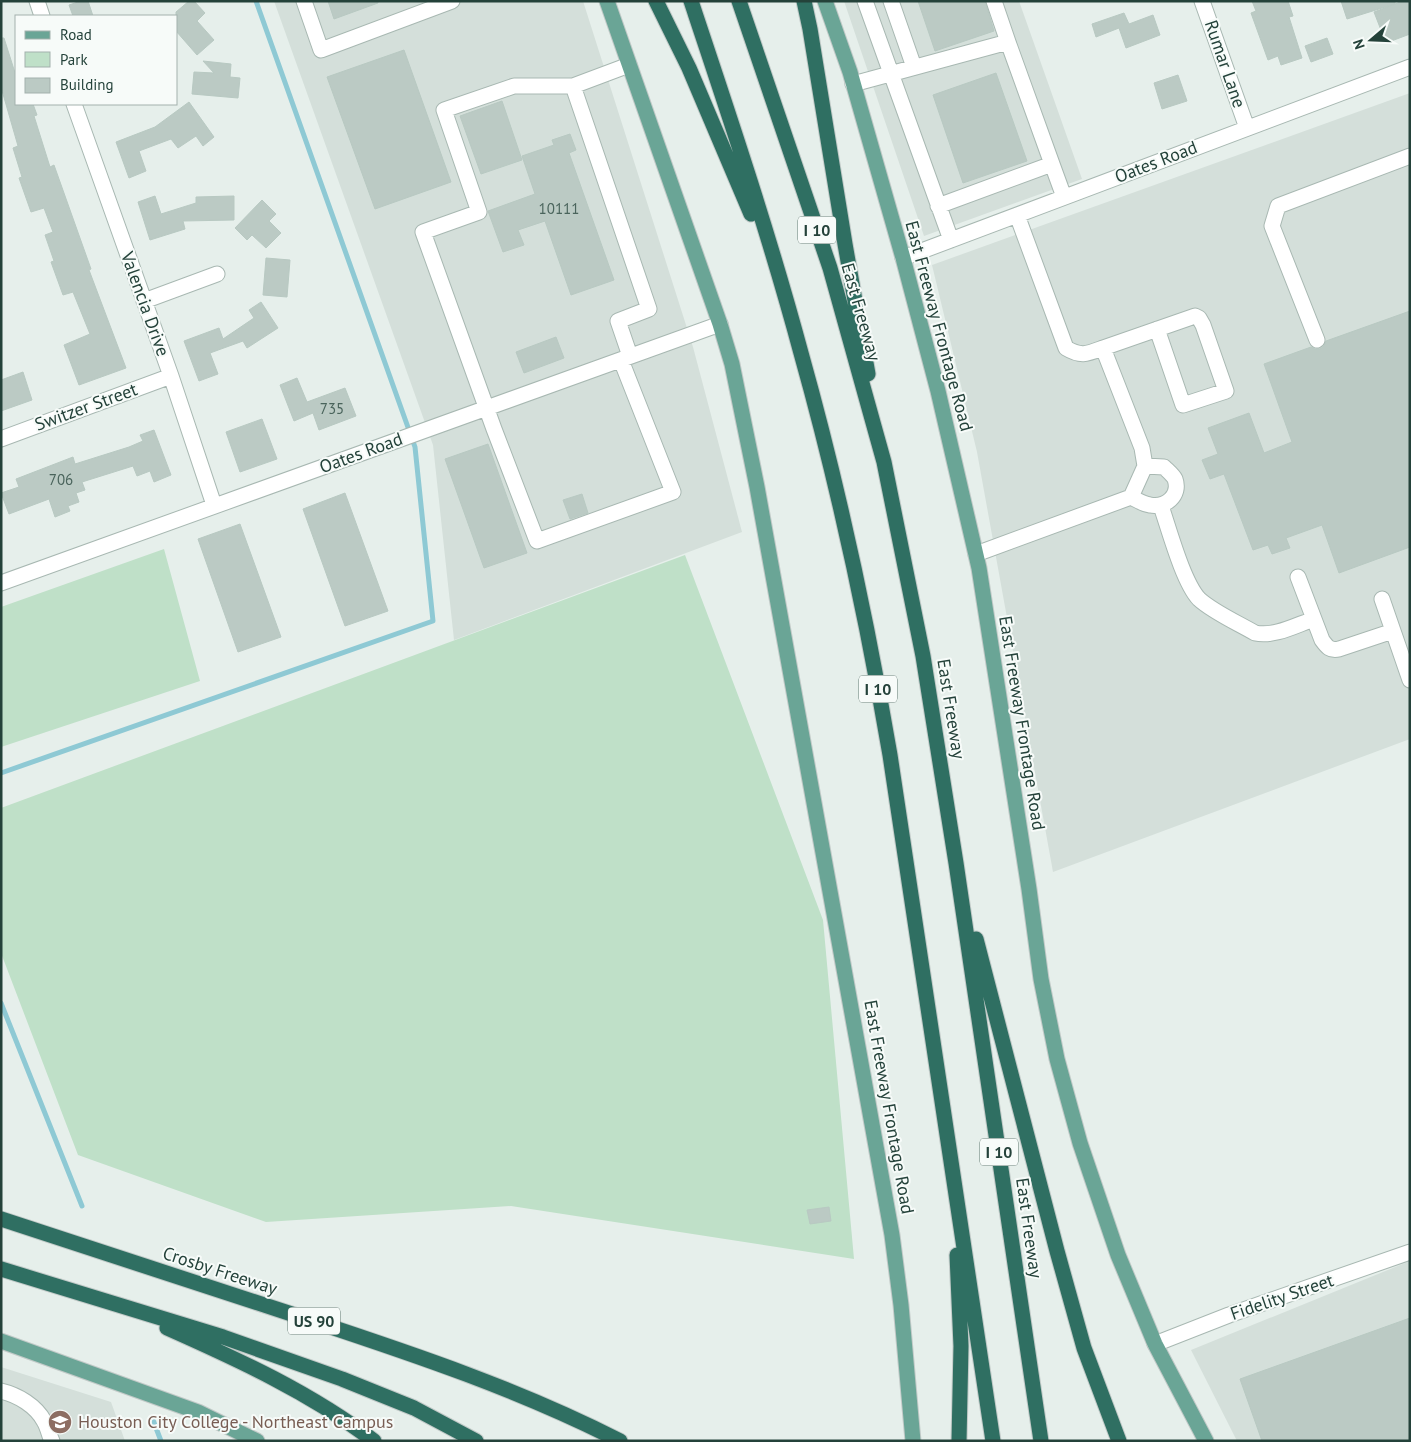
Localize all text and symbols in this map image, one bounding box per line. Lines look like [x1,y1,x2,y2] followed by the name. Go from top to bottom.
[15,15,178,105] legend
[1346,15,1396,65] north arrow
[1200,17,1251,111] street label: Rumar Lane
[60,25,92,44] text: Road
[1349,37,1369,52] text: N
[60,50,88,69] text: Park
[60,75,114,94] text: Building
[1111,135,1200,188] street label: Oates Road
[539,199,579,218] house number: 10111
[798,216,836,244] road number: I 10
[900,218,979,434] street label: East Freeway Frontage Road
[116,248,175,359] street label: Valencia Drive
[837,260,887,364] street label: East Freeway
[31,377,140,436] street label: Switzer Street
[320,399,344,418] house number: 735
[316,427,406,478] street label: Oates Road
[49,470,73,489] house number: 706
[994,614,1051,832] street label: East Freeway Frontage Road
[932,657,971,761] street label: East Freeway
[859,676,897,702] road number: I 10
[859,998,920,1216] street label: East Freeway Frontage Road
[980,1138,1018,1166] road number: I 10
[1011,1176,1048,1280] street label: East Freeway
[160,1241,281,1300] street label: Crosby Freeway
[1227,1268,1336,1325] street label: Fidelity Street
[288,1308,340,1334] road number: US 90
[47,1409,73,1435] school or university icon: Houston City College - Northeast Campus
[78,1410,393,1433] place label: Houston City College - Northeast Campus

